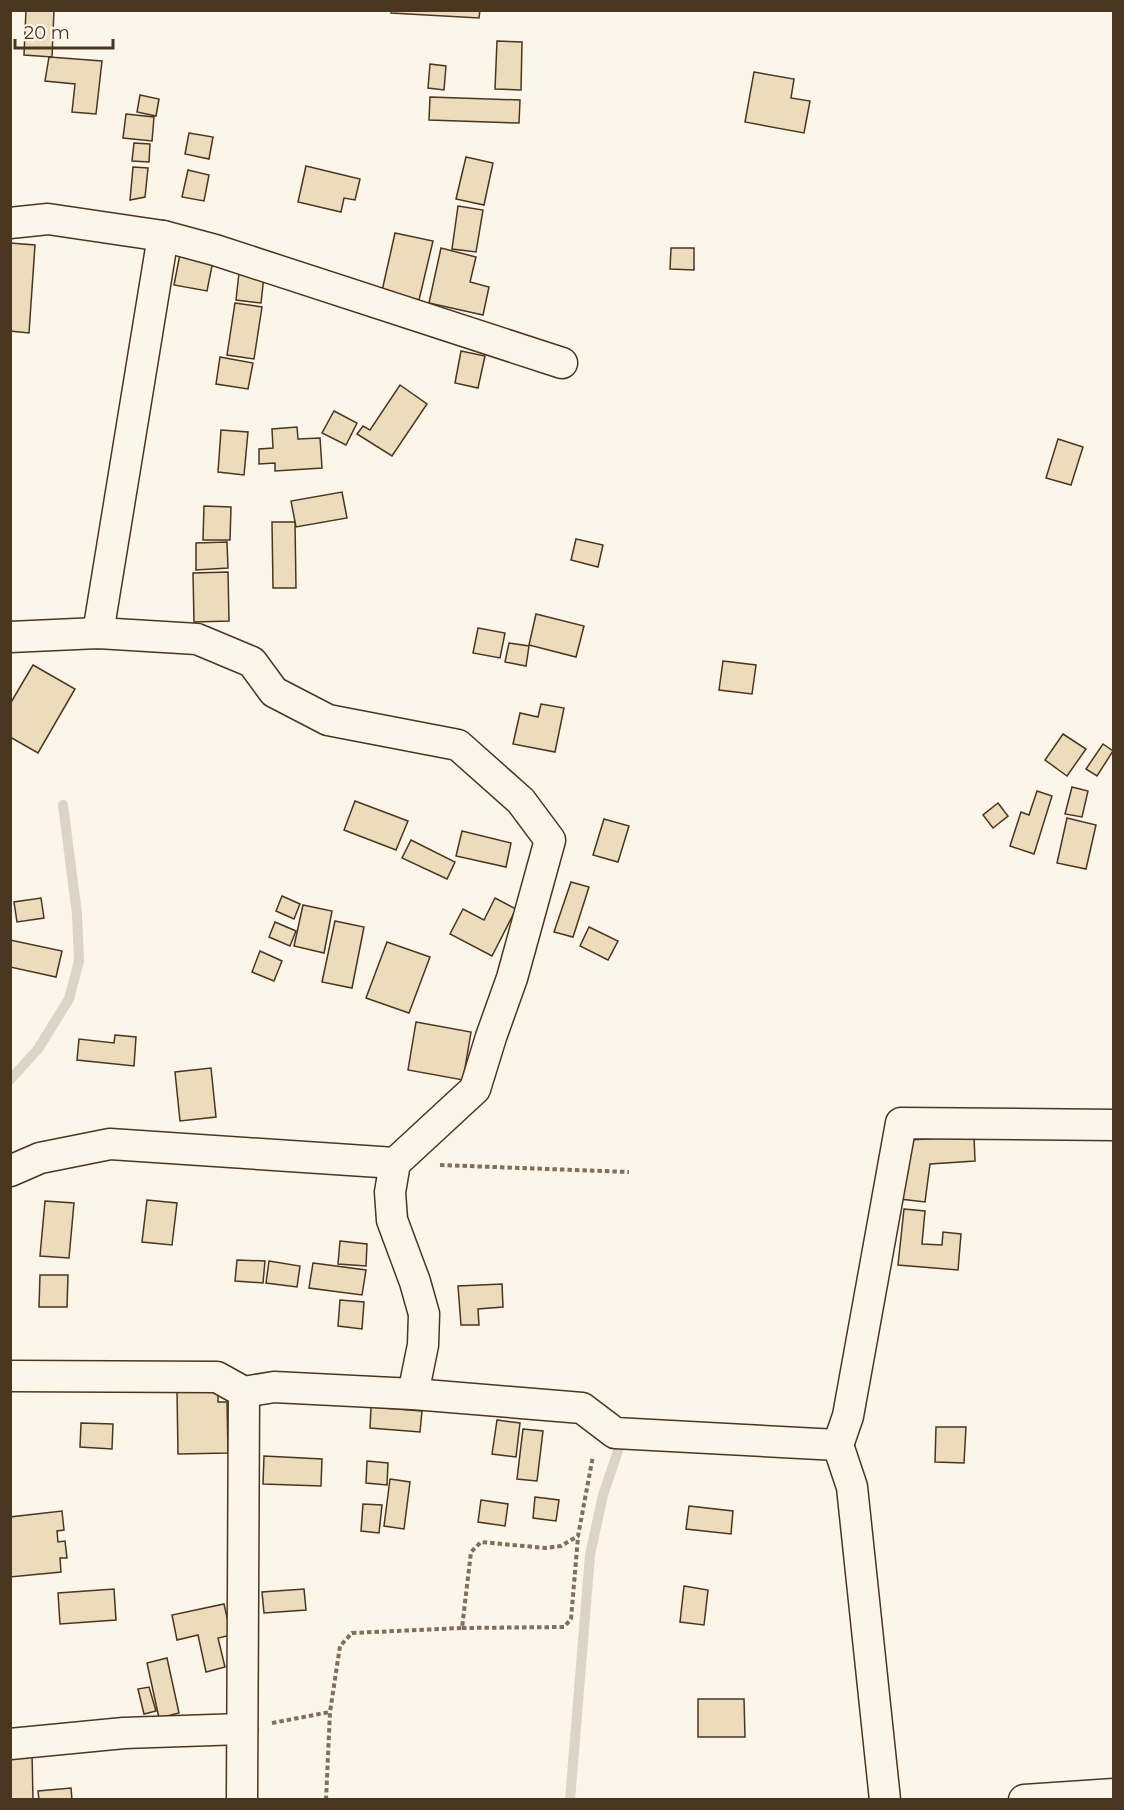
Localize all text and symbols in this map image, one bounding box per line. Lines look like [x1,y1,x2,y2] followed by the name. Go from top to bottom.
[15,12,112,50] scale bar
[24,22,70,44] text: 20 m

